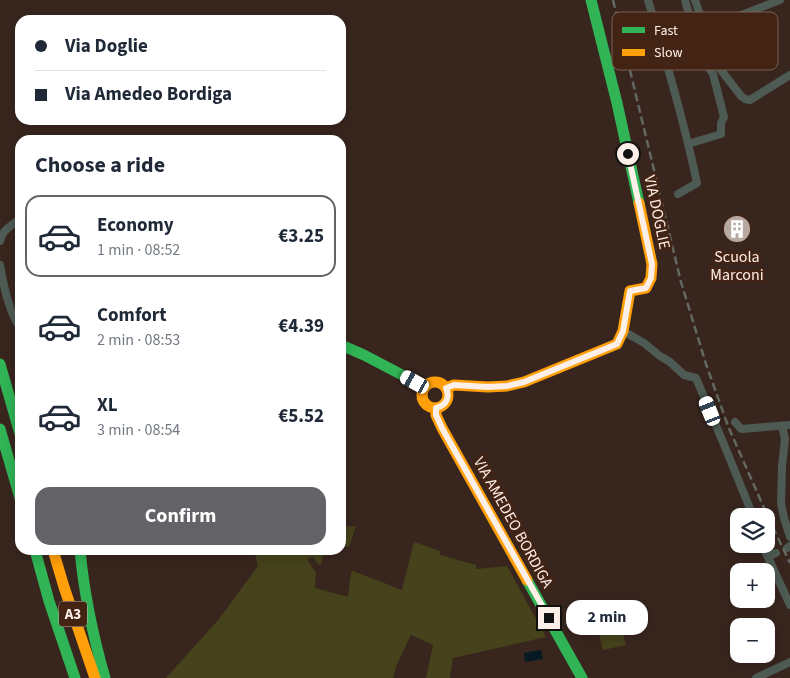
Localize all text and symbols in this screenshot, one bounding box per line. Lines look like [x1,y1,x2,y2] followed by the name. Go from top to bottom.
[612,12,778,70] legend
[654,21,678,41] text: Fast
[65,33,148,60] text: Via Doglie
[654,43,683,63] text: Slow
[65,81,232,108] text: Via Amedeo Bordiga
[617,143,639,165] route start
[35,149,165,181] text: Choose a ride
[638,173,676,251] street label: VIA DOGLIE
[97,212,174,239] text: Economy
[37,214,82,259] icon: car
[722,214,752,244] building icon: Scuola Marconi
[278,223,324,250] text: €3.25
[97,239,180,261] text: 1 min · 08:52
[710,246,764,286] place label: Scuola Marconi
[97,302,167,329] text: Comfort
[37,304,82,349] icon: car
[278,313,324,340] text: €4.39
[97,329,180,351] text: 2 min · 08:53
[398,368,431,396] car
[97,392,118,419] text: XL
[37,394,82,439] icon: car
[697,394,722,428] car
[278,403,324,430] text: €5.52
[97,419,180,441] text: 3 min · 08:54
[468,453,558,592] street label: VIA AMEDEO BORDIGA
[35,487,326,545] button: Confirm
[730,508,775,663] map controls
[730,508,775,553] button: layers
[730,563,775,608] button: +
[566,600,649,636] callout: 2 min
[59,602,87,626] road number: A3
[588,606,626,628] text: 2 min
[538,607,560,629] route end
[730,618,775,663] button: −

